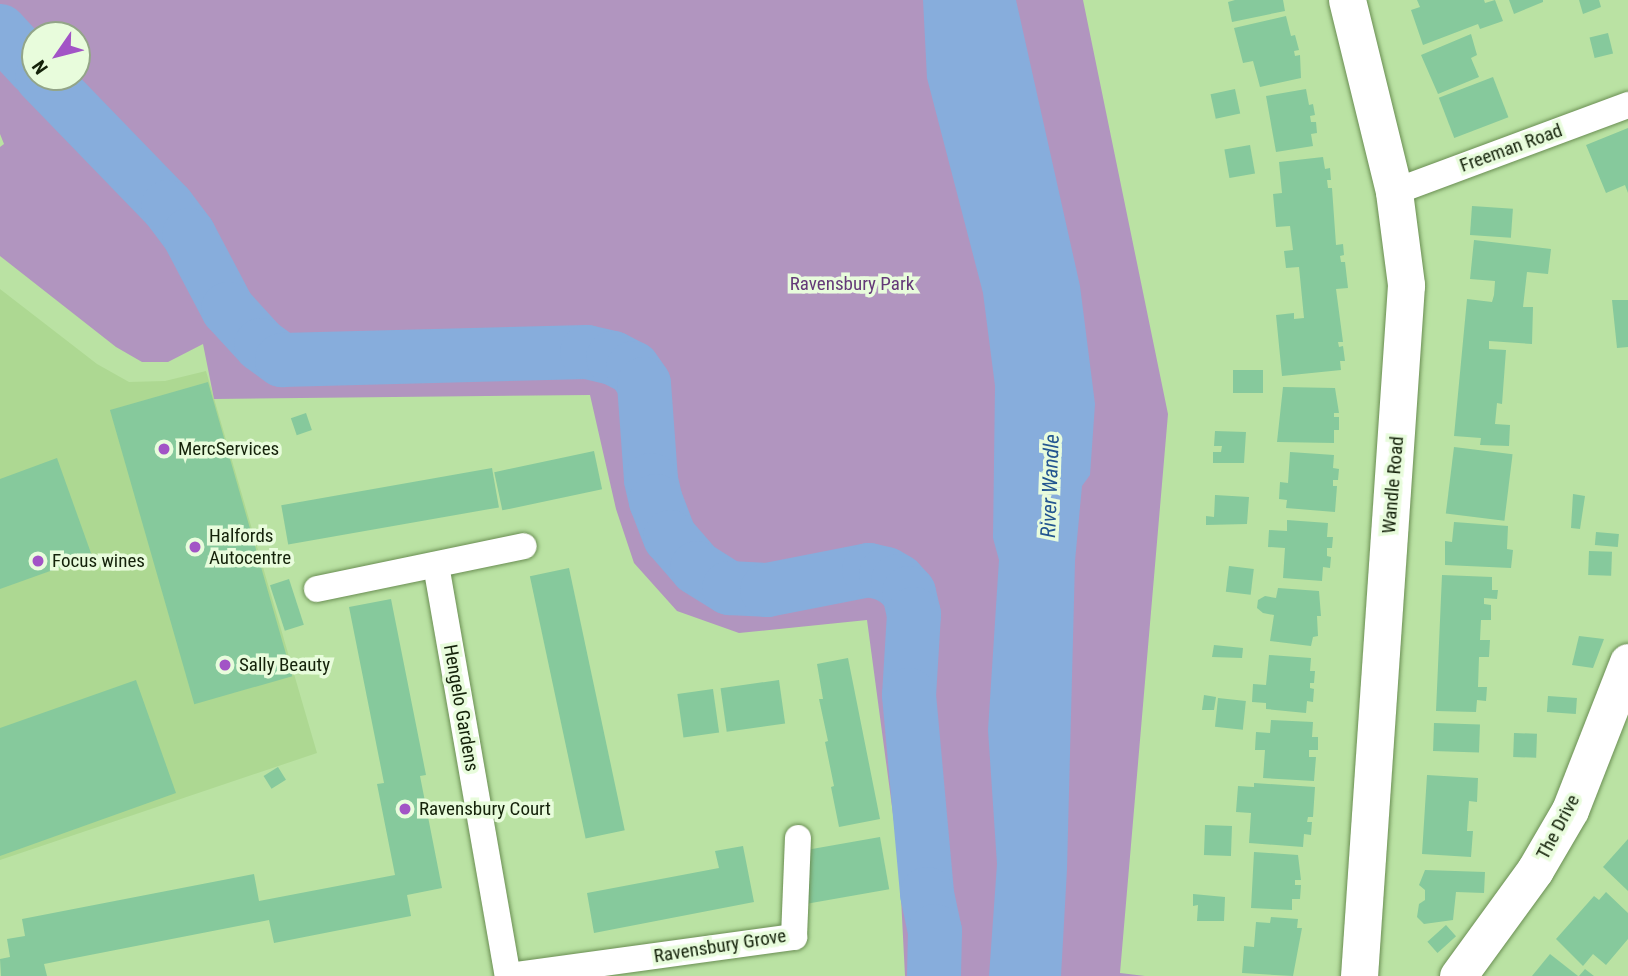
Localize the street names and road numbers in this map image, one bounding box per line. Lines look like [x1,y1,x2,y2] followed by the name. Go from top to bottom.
[1457,119,1565,177] street label: Freeman Road
[1377,435,1409,535] street label: Wandle Road
[439,643,483,773] street label: Hengelo Gardens
[1531,791,1585,863] street label: The Drive
[652,924,788,968] street label: Ravensbury Grove

